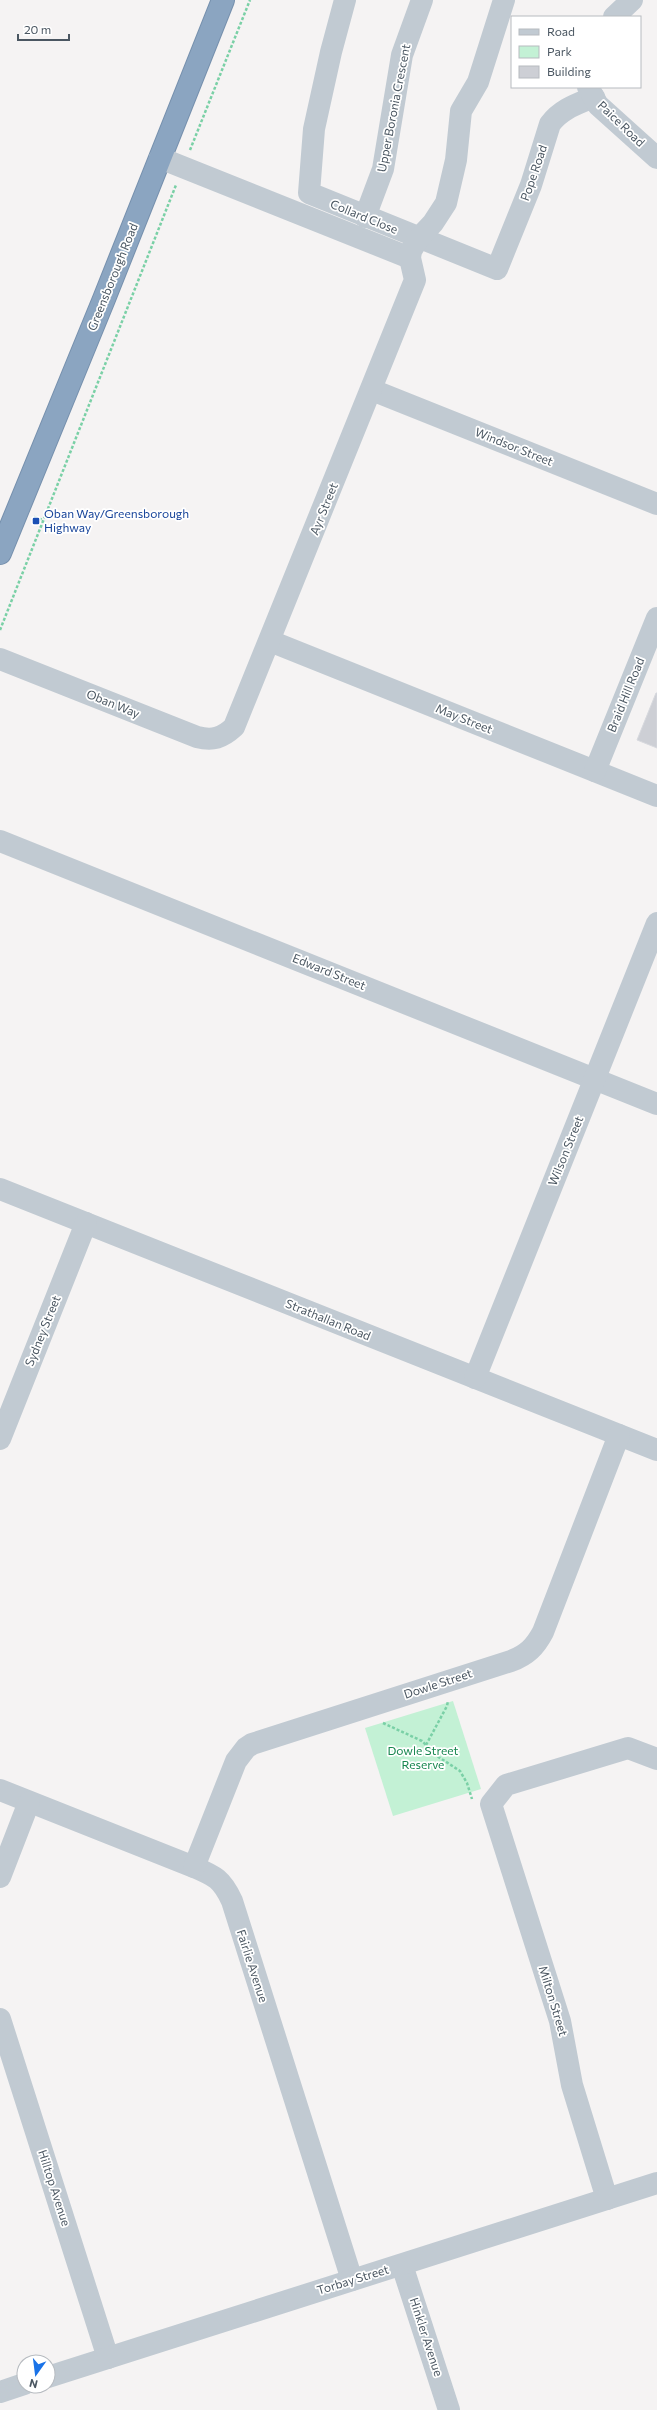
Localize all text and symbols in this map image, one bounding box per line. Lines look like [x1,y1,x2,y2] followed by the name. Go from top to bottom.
[18,16,69,42] scale bar
[511,16,641,88] legend
[24,22,51,36] text: 20 m
[547,24,575,38] text: Road
[374,42,412,173] street label: Upper Boronia Crescent
[547,44,573,58] text: Park
[547,64,591,78] text: Building
[595,98,648,149] street label: Paice Road
[517,143,549,202] street label: Pope Road
[329,196,400,236] street label: Collard Close
[84,221,140,332] street label: Greensborough Road
[473,424,555,468] street label: Windsor Street
[306,480,340,537] street label: Ayr Street
[44,506,189,534] place label: Oban Way/Greensborough Highway
[31,516,41,526] marker: Oban Way/Greensborough Highway
[604,655,646,734] street label: Braid Hill Road
[85,686,142,720] street label: Oban Way
[434,700,495,736] street label: May Street
[291,950,368,992] street label: Edward Street
[545,1114,585,1188] street label: Wilson Street
[21,1293,63,1368] street label: Sydney Street
[284,1296,373,1343] street label: Strathallan Road
[402,1665,474,1701] street label: Dowle Street
[388,1743,459,1771] park label: Dowle Street Reserve
[235,1928,271,2004] street label: Fairlie Avenue
[537,1964,571,2038] street label: Milton Street
[36,2148,74,2228] street label: Hilltop Avenue
[315,2261,390,2297] street label: Torbay Street
[408,2296,446,2378] street label: Hinkler Avenue
[16,2354,56,2394] north arrow
[28,2377,39,2391] text: N

